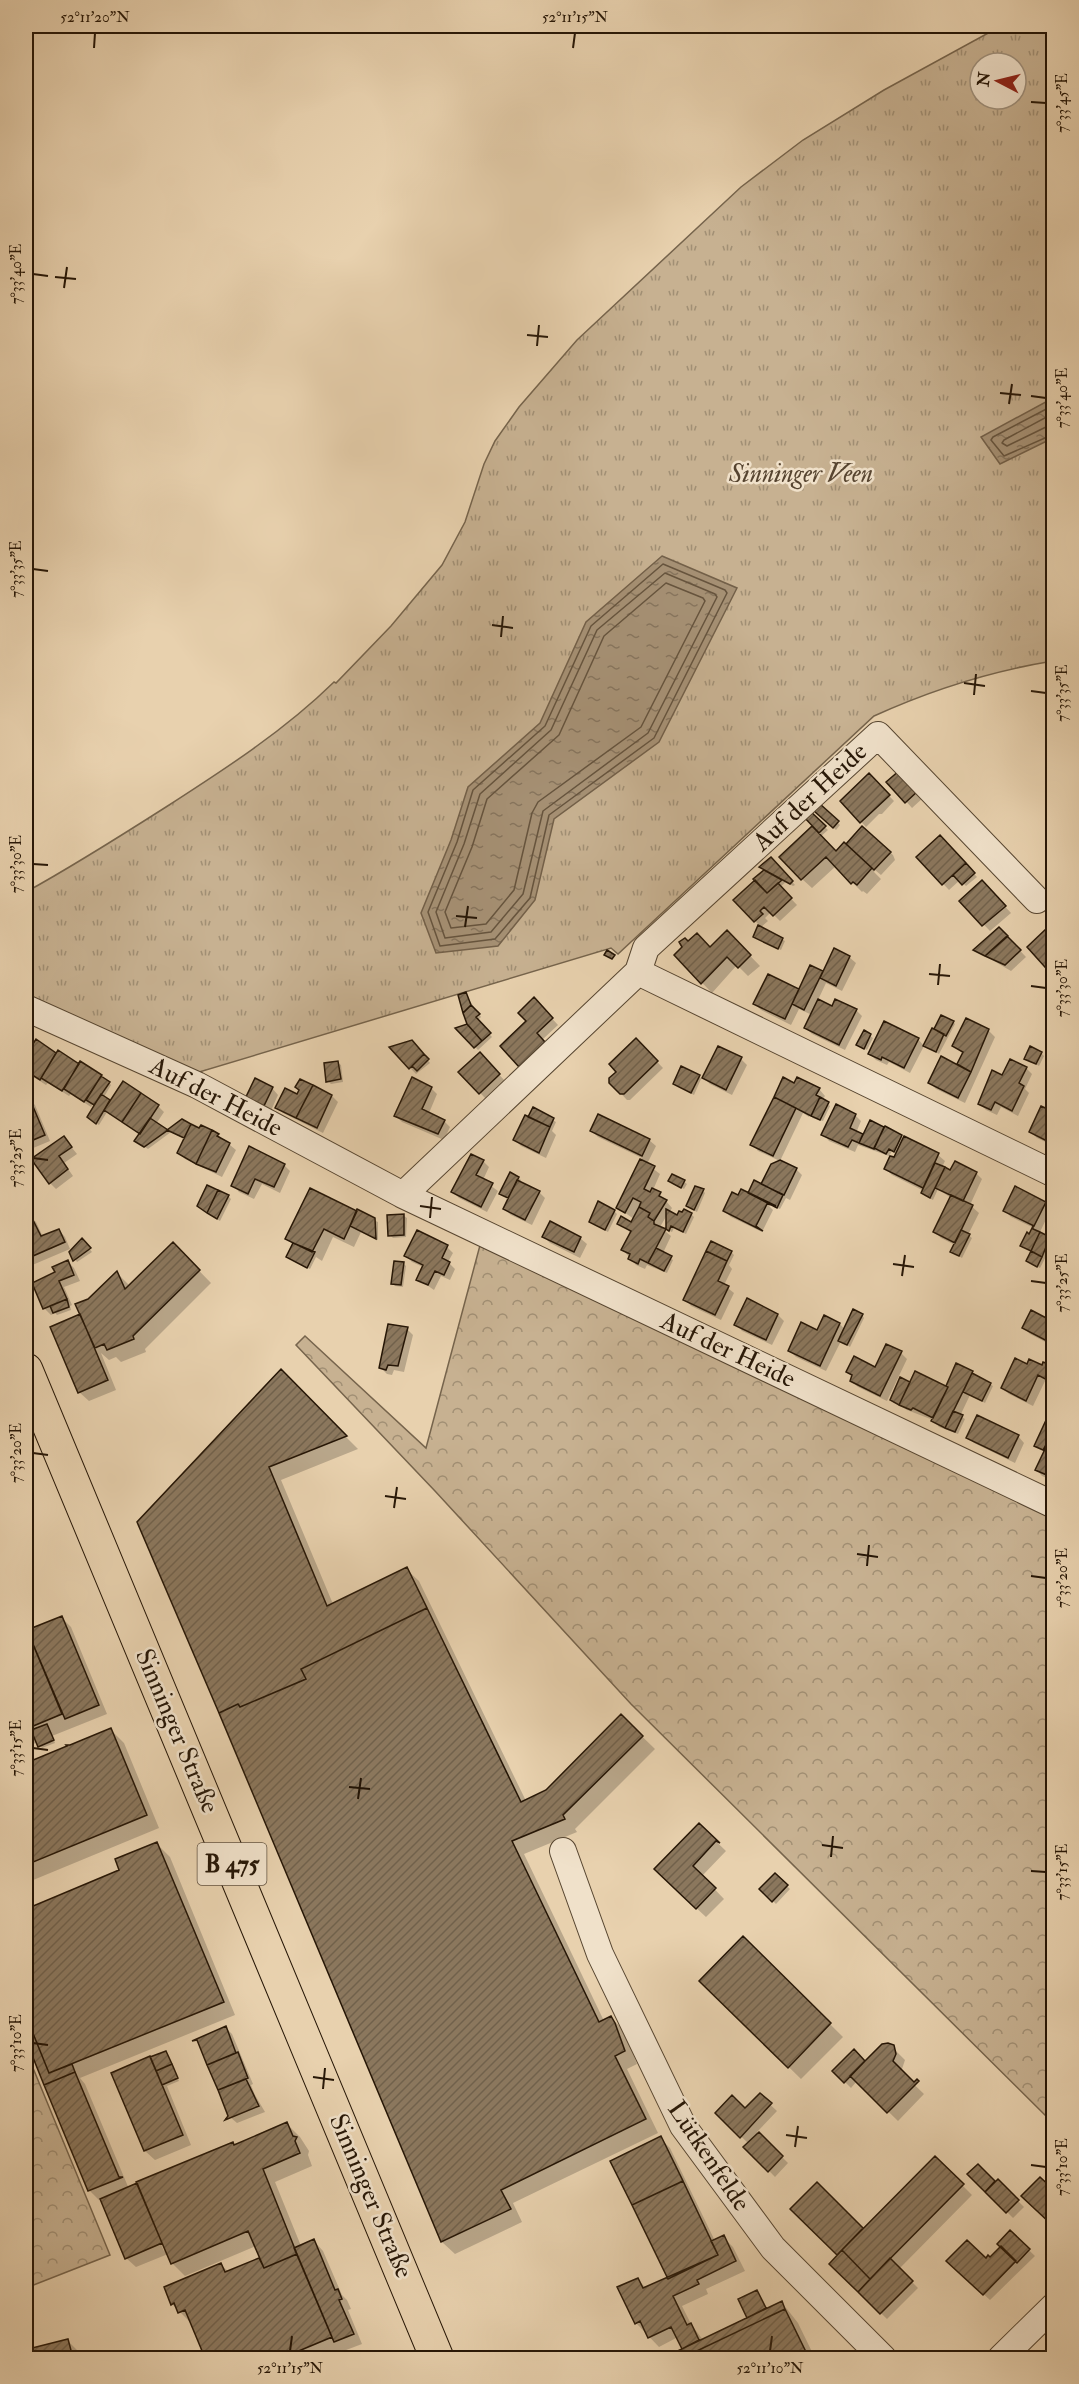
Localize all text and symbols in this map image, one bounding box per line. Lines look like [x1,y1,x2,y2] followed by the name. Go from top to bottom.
[60,8,130,27] text: 52°11'20"N
[542,8,608,27] text: 52°11'15"N
[968,51,1028,111] north arrow
[973,70,995,89] text: N
[1053,73,1072,133] text: 7°33'45"E
[7,243,26,304] text: 7°33'40"E
[1053,367,1072,428] text: 7°33'40"E
[728,458,873,490] park label: Sinninger Veen
[7,540,26,598] text: 7°33'35"E
[1053,664,1072,722] text: 7°33'35"E
[745,736,874,859] street label: Auf der Heide
[7,835,26,893] text: 7°33'30"E
[1053,959,1072,1017] text: 7°33'30"E
[143,1049,288,1144] street label: Auf der Heide
[7,1128,26,1188] text: 7°33'25"E
[1053,1253,1072,1313] text: 7°33'25"E
[655,1304,801,1395] street label: Auf der Heide
[7,1423,26,1483] text: 7°33'20"E
[1053,1548,1072,1608] text: 7°33'20"E
[128,1644,226,1818] street label: Sinninger Straße
[7,1719,26,1776] text: 7°33'15"E
[198,1843,266,1885] road number: B 475
[1053,1843,1072,1900] text: 7°33'15"E
[7,2014,26,2072] text: 7°33'10"E
[660,2095,758,2217] street label: Lütkenfelde
[322,2109,420,2283] street label: Sinninger Straße
[1053,2138,1072,2196] text: 7°33'10"E
[257,2359,323,2378] text: 52°11'15"N
[737,2359,804,2378] text: 52°11'10"N

